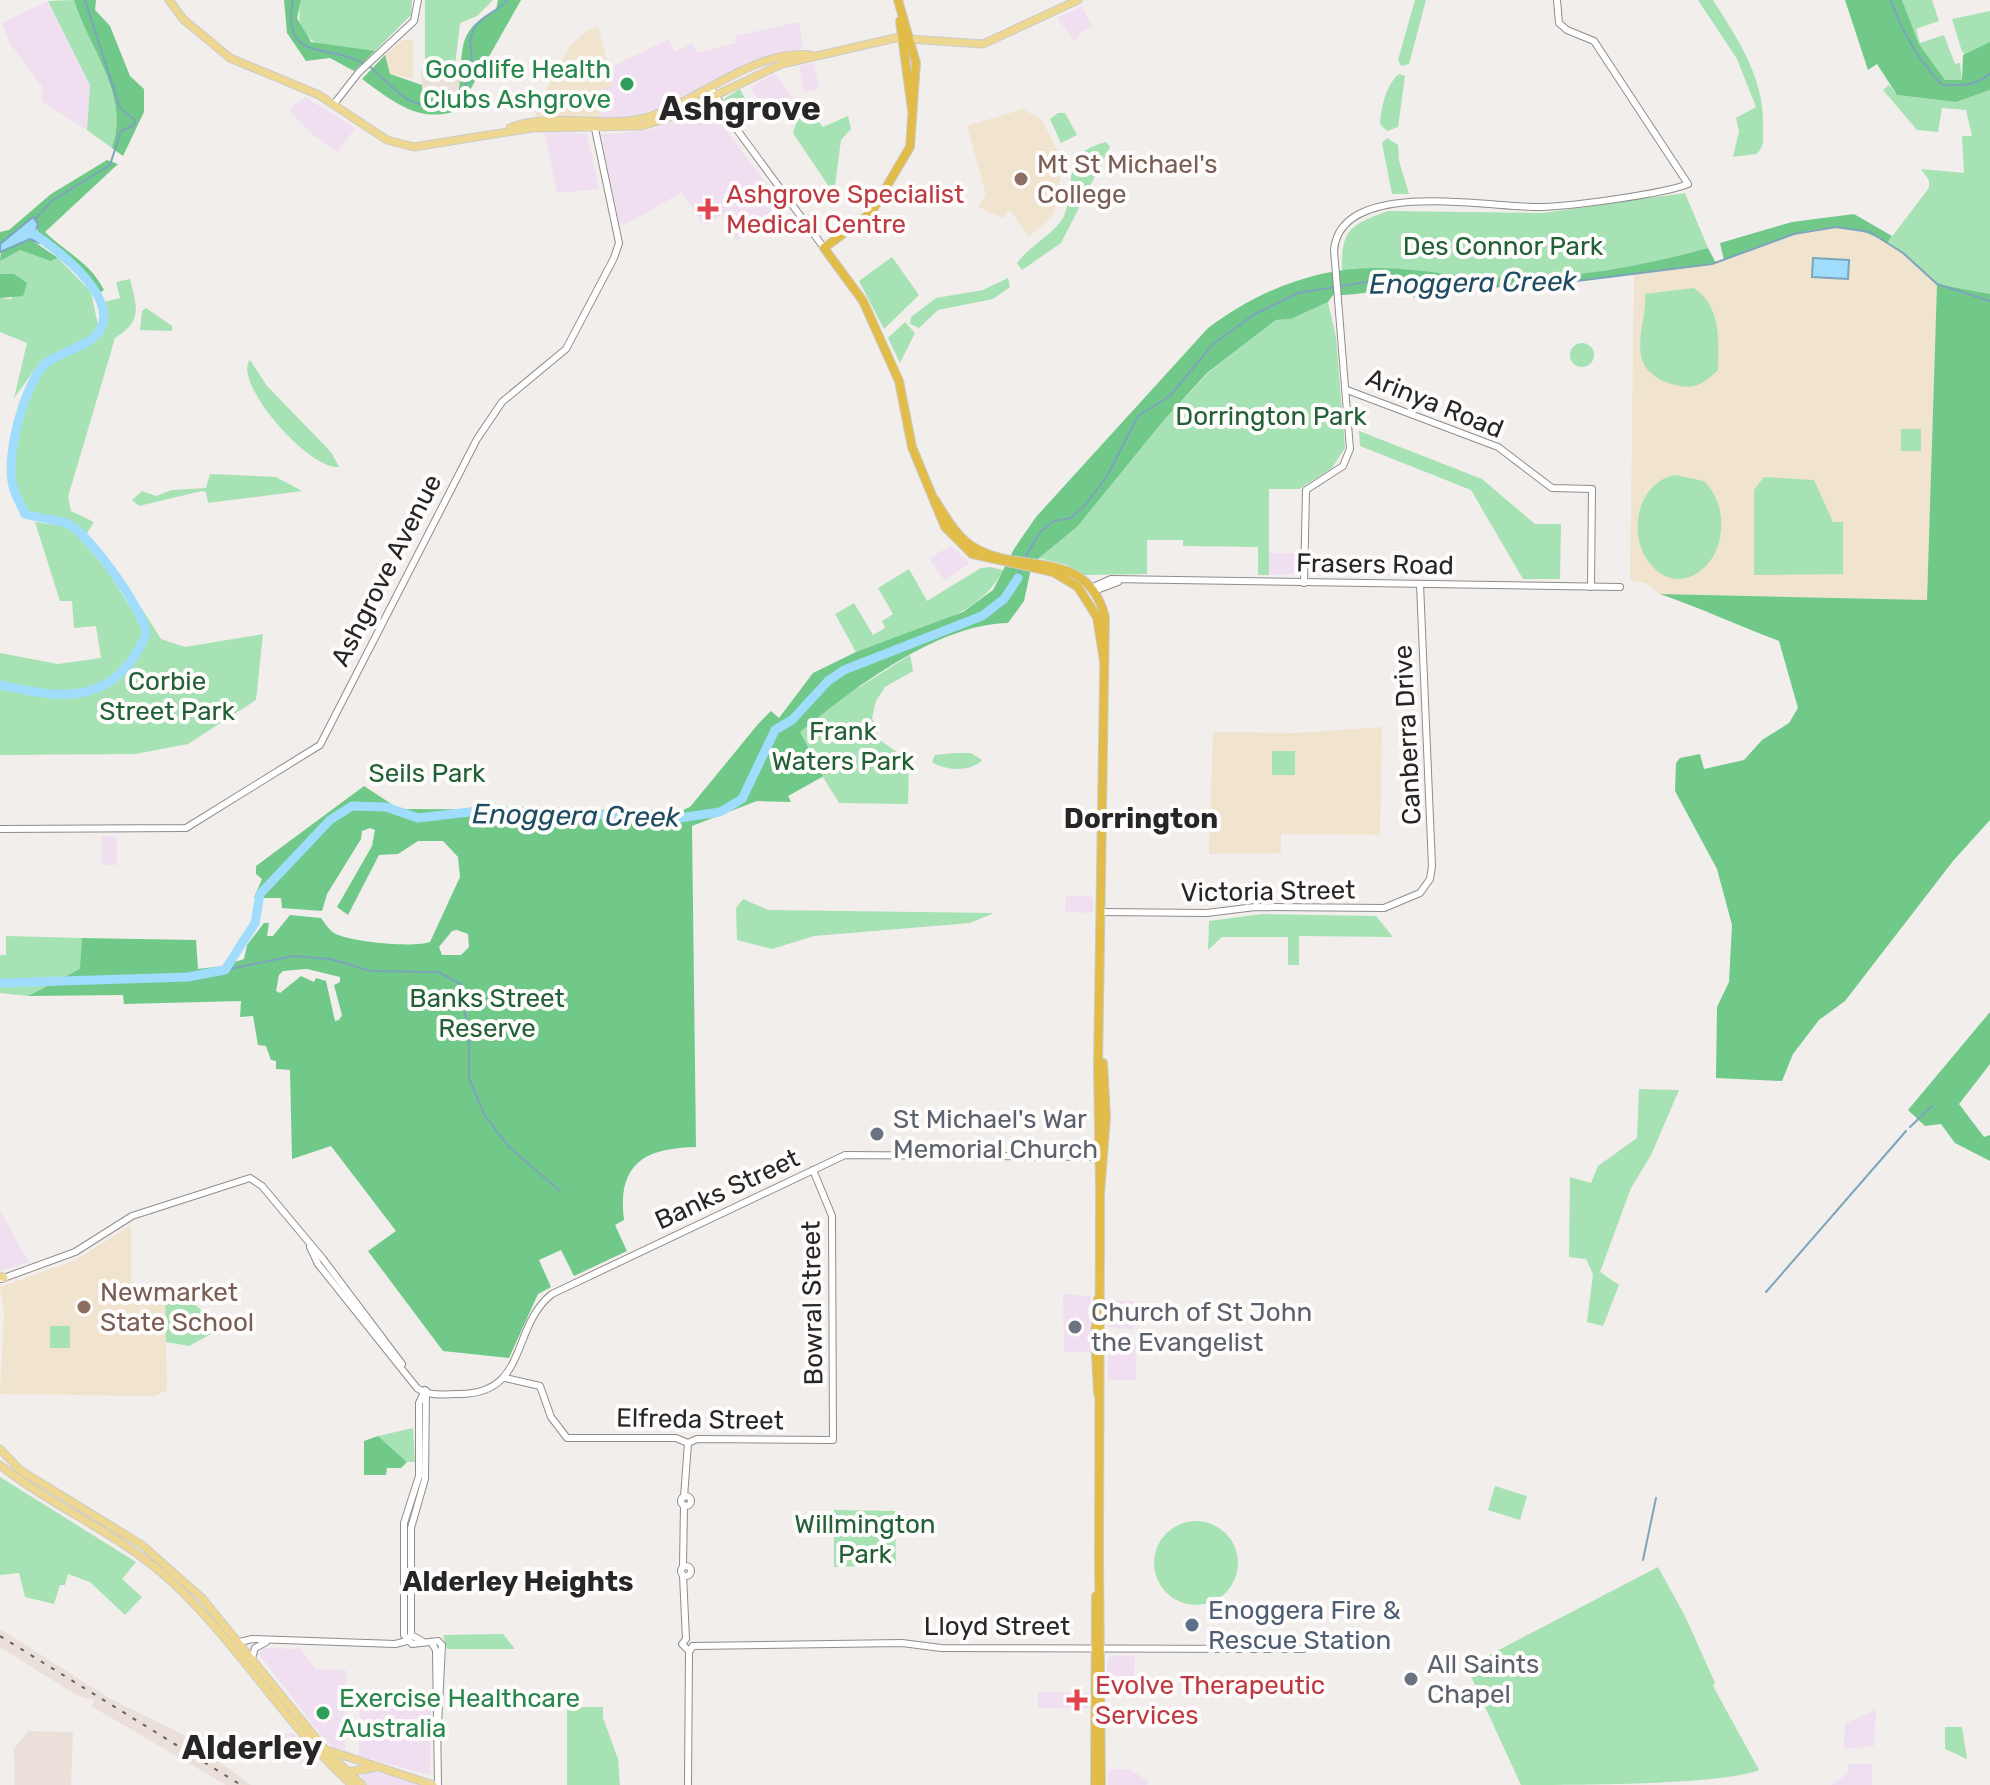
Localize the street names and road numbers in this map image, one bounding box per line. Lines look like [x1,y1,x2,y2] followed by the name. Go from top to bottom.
[1362,362,1508,445] street label: Arinya Road
[325,469,448,671] street label: Ashgrove Avenue
[1296,548,1454,581] street label: Frasers Road
[1387,644,1428,826] street label: Canberra Drive
[1180,874,1356,909] street label: Victoria Street
[650,1143,804,1236] street label: Banks Street
[796,1220,829,1386] street label: Bowral Street
[616,1403,784,1436] street label: Elfreda Street
[924,1611,1070,1642] street label: Lloyd Street

